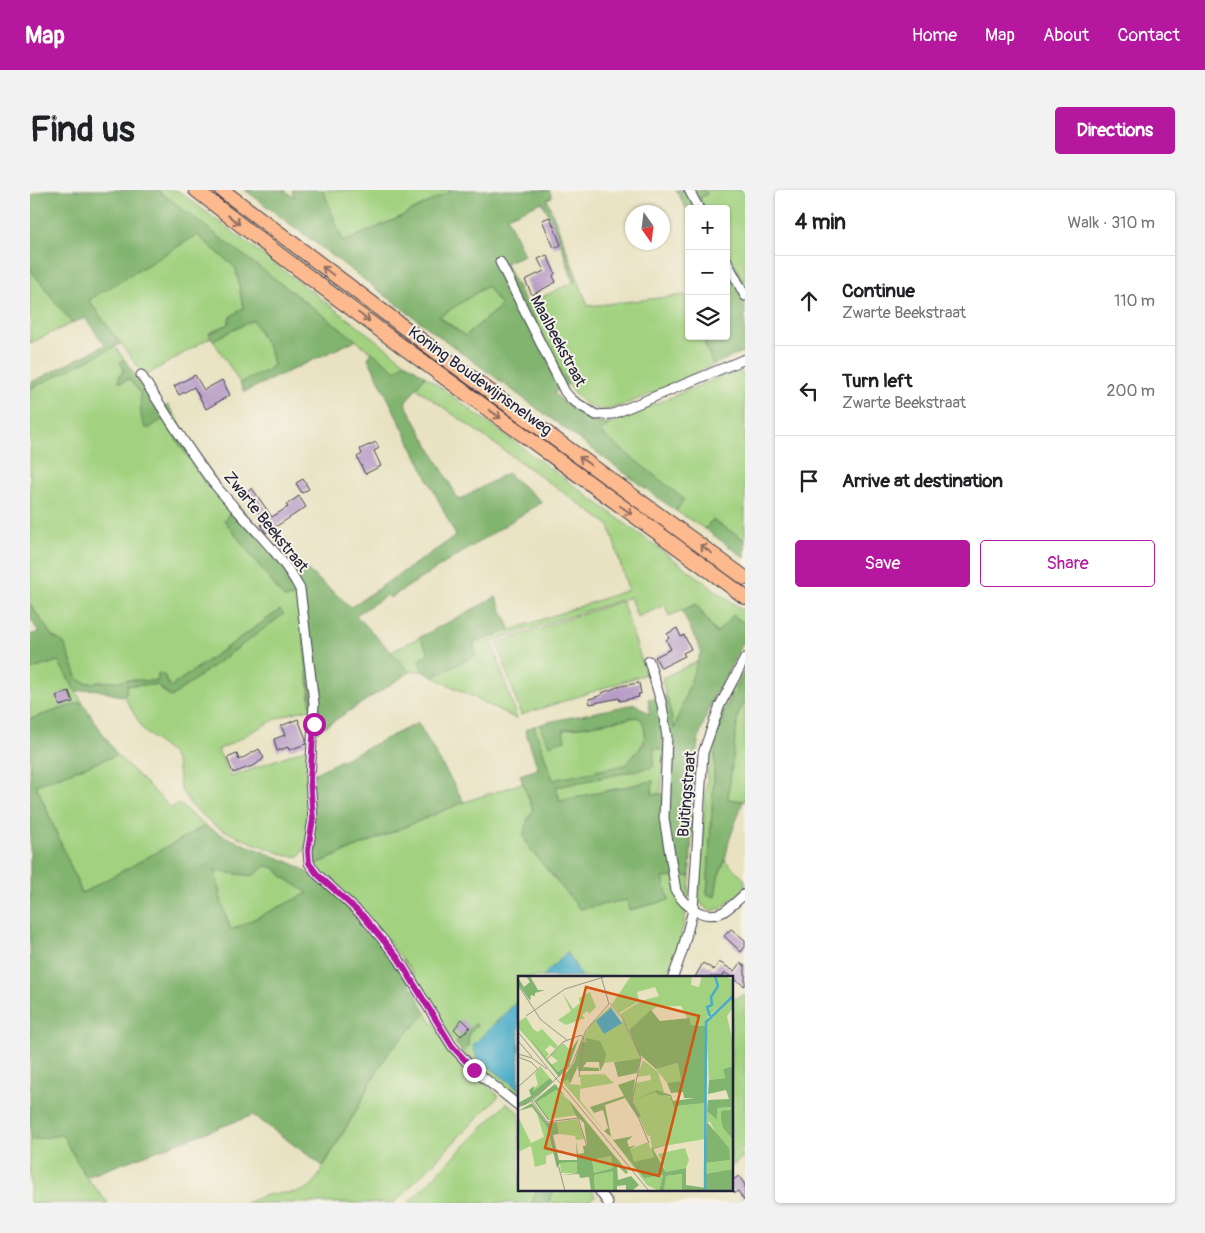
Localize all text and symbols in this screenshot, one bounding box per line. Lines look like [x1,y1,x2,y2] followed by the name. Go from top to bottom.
[25,21,65,50] text: Map
[912,24,957,47] text: Home
[985,24,1015,47] text: Map
[1043,24,1089,47] text: About
[1117,24,1180,47] text: Contact
[1055,107,1175,154] button: Directions
[30,108,135,152] text: Find us
[625,205,670,250] north arrow
[685,205,730,340] map controls
[685,205,730,250] button: +
[795,209,846,236] text: 4 min
[1068,213,1155,233] text: Walk · 310 m
[227,215,240,226] one-way arrow
[685,250,730,295] button: −
[321,266,335,276] one-way arrow
[842,279,915,303] text: Continue
[795,287,823,315] icon: ahead
[1114,291,1155,311] text: 110 m
[526,292,591,391] street label: Maalbeekstraat
[685,295,730,340] button: layers
[842,303,966,323] text: Zwarte Beekstraat
[357,312,370,323] one-way arrow
[404,322,556,440] street label: Koning Boudewijnsnelweg
[842,369,912,393] text: Turn left
[795,377,823,405] icon: left
[1107,381,1155,401] text: 200 m
[842,393,966,413] text: Zwarte Beekstraat
[488,409,502,419] one-way arrow
[578,456,592,466] one-way arrow
[795,467,823,495] icon: arrive
[219,468,313,577] street label: Zwarte Beekstraat
[842,469,1003,493] text: Arrive at destination
[619,505,633,515] one-way arrow
[795,540,970,587] button: Save
[980,540,1155,587] button: Share
[700,544,713,555] one-way arrow
[303,713,326,736] route start
[673,750,701,838] street label: Buitingstraat
[518,976,732,1190] inset map
[463,1059,486,1082] route end

